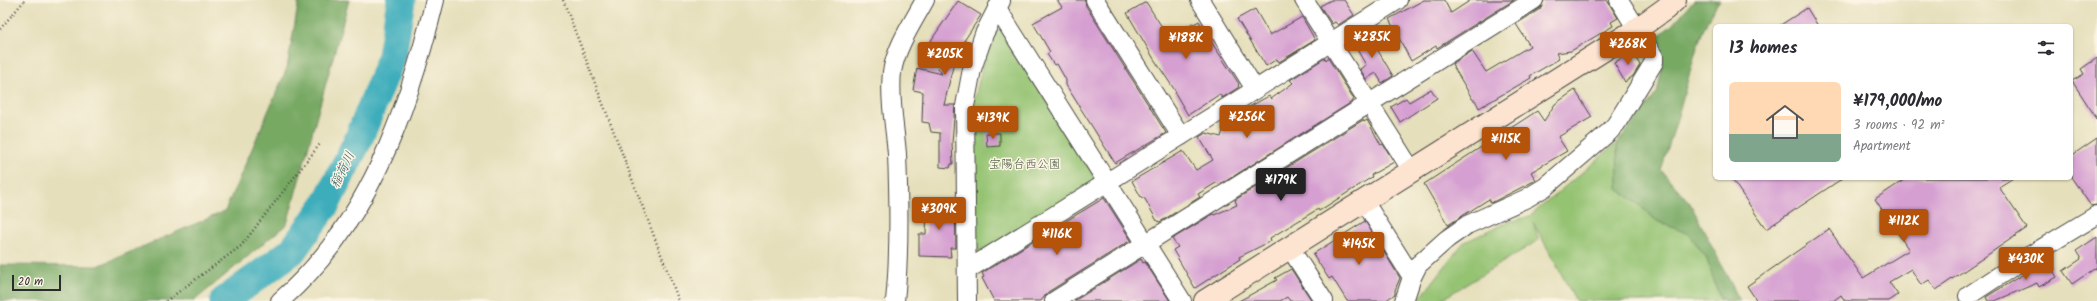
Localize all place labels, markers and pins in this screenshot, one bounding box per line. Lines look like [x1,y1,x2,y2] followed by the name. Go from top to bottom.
[1344,25,1400,59] pin: ¥285K
[1158,26,1214,60] pin: ¥188K
[1600,32,1656,66] pin: ¥268K
[917,42,973,76] pin: ¥205K
[1219,105,1275,139] pin: ¥256K
[965,106,1021,140] pin: ¥139K
[1478,127,1534,161] pin: ¥115K
[1253,168,1309,202] pin: ¥179K
[911,197,967,231] pin: ¥309K
[1876,209,1932,243] pin: ¥112K
[1029,222,1085,256] pin: ¥116K
[1331,232,1387,266] pin: ¥145K
[1998,247,2054,281] pin: ¥430K

